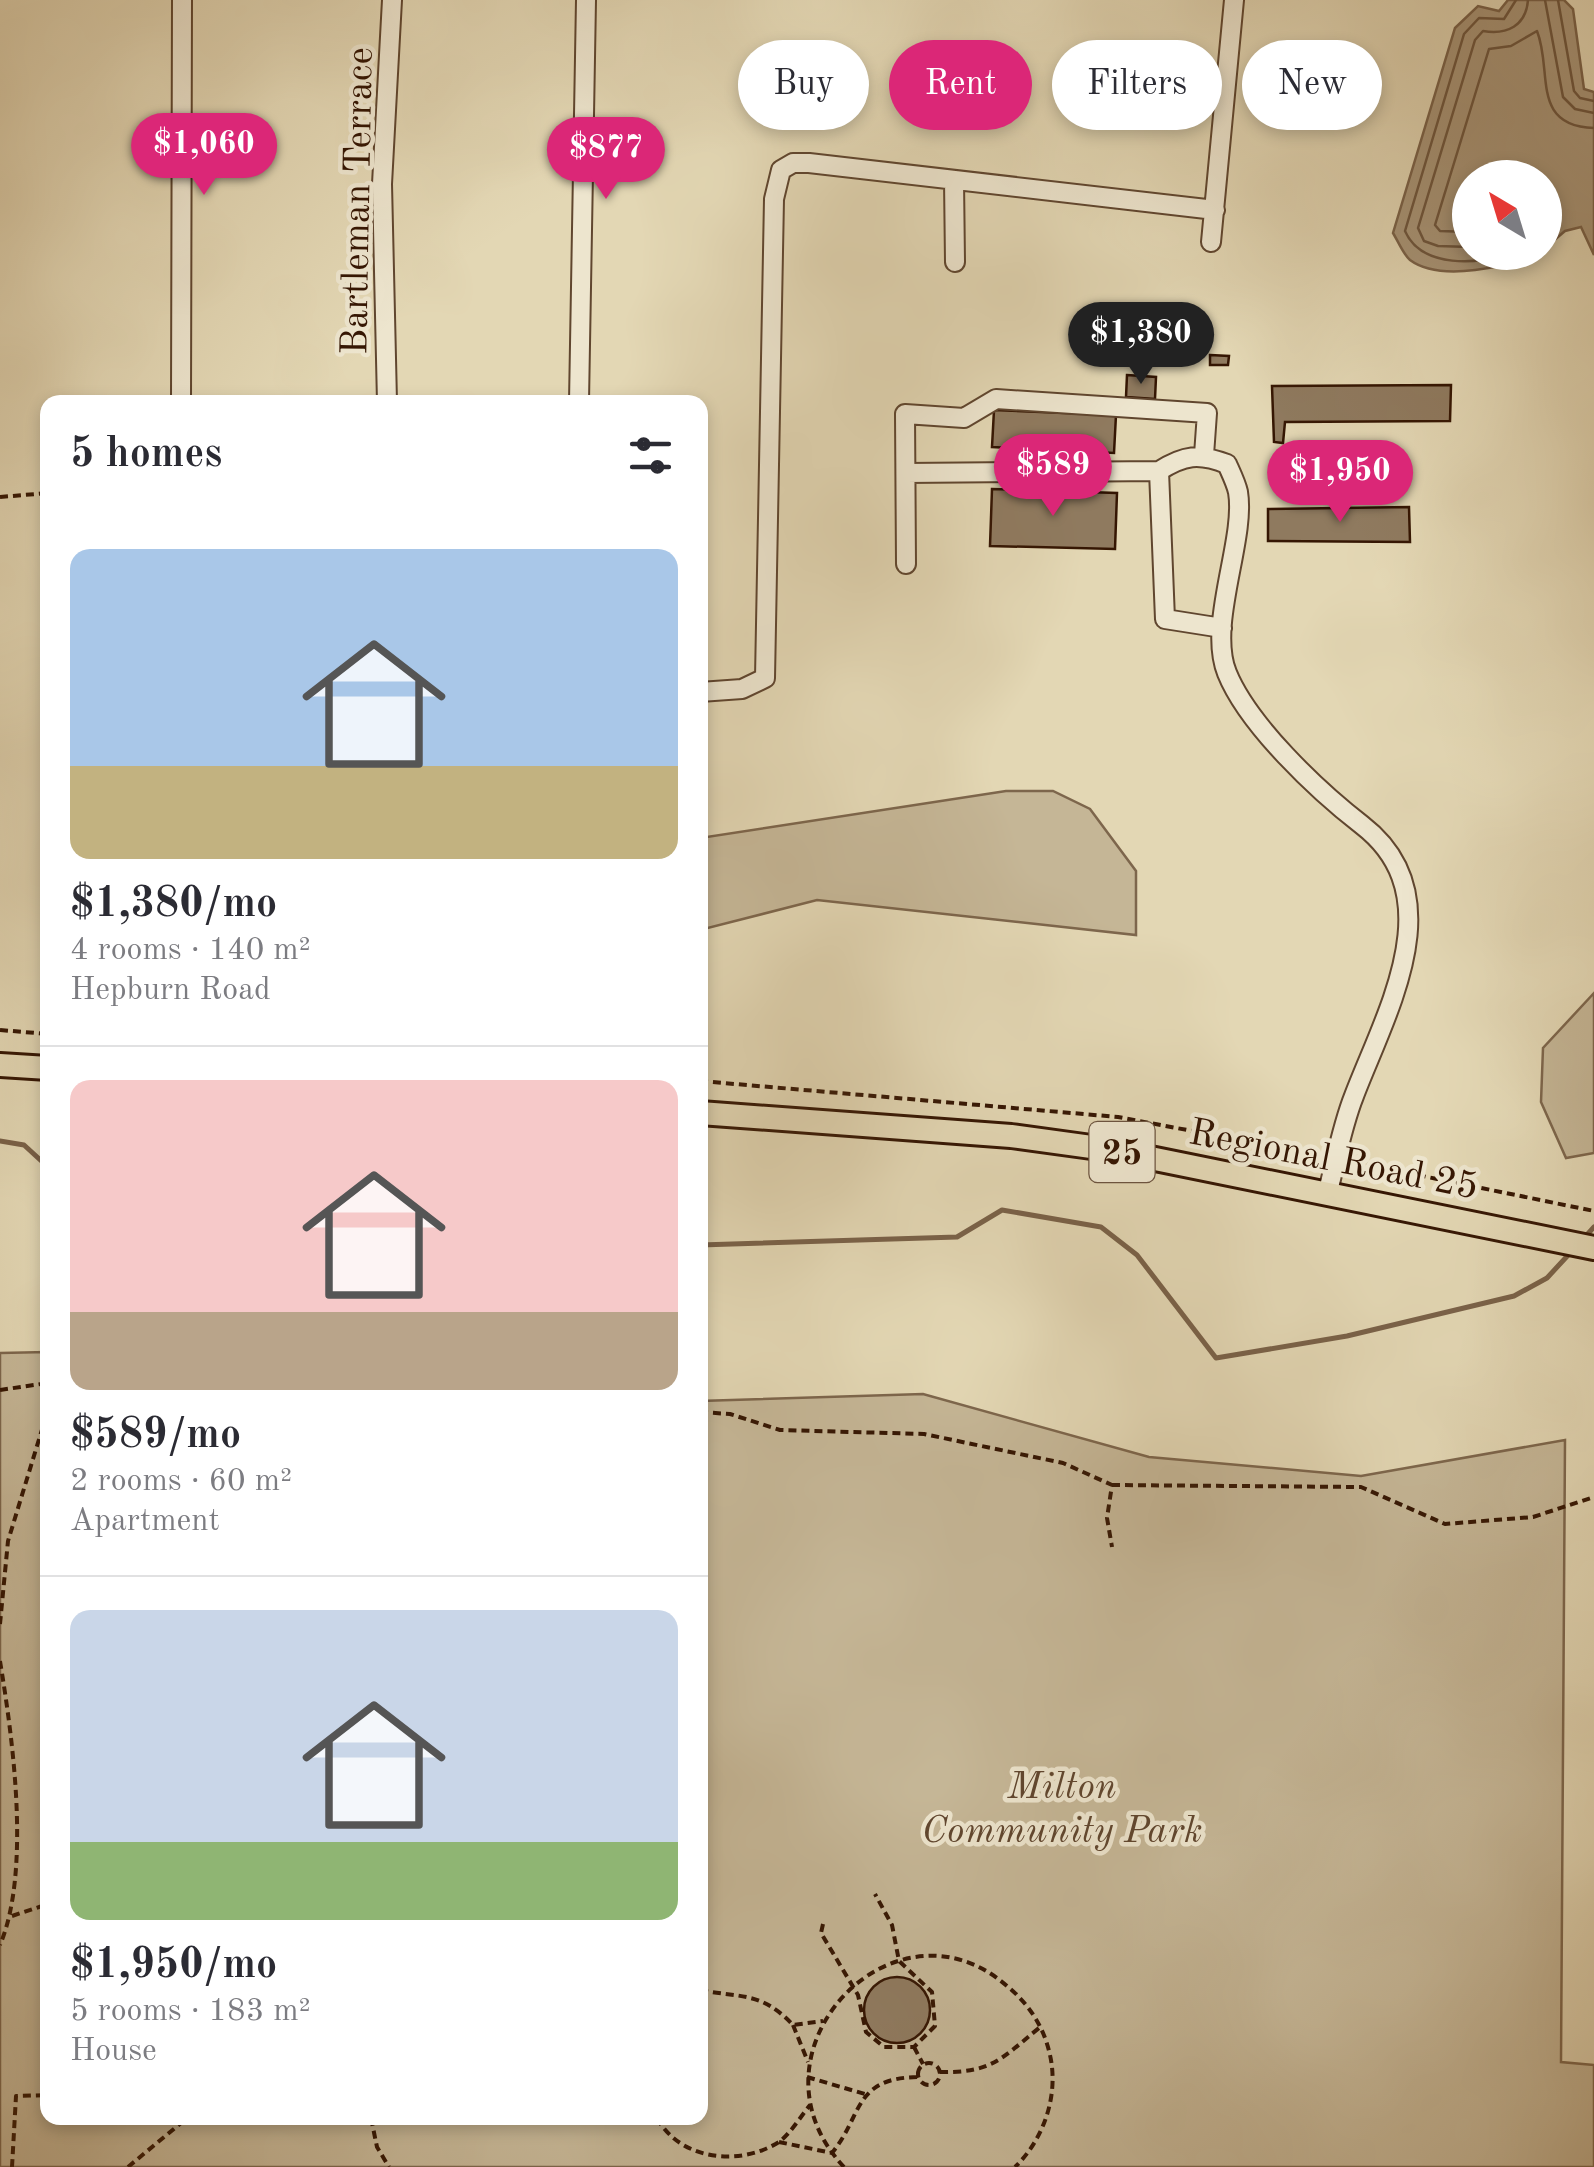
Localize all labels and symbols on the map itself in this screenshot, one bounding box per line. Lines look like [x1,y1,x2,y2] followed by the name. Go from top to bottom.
[337,47,381,355] street label: Bartleman Terrace
[123,113,285,198] pin: $1,060
[547,117,665,202] pin: $877
[1452,160,1562,270] north arrow
[1060,302,1222,387] pin: $1,380
[994,434,1112,519] pin: $589
[1259,440,1421,525] pin: $1,950
[1186,1114,1481,1208] street label: Regional Road 25
[1090,1122,1154,1182] road number: 25
[921,1769,1203,1851] park label: Milton Community Park

